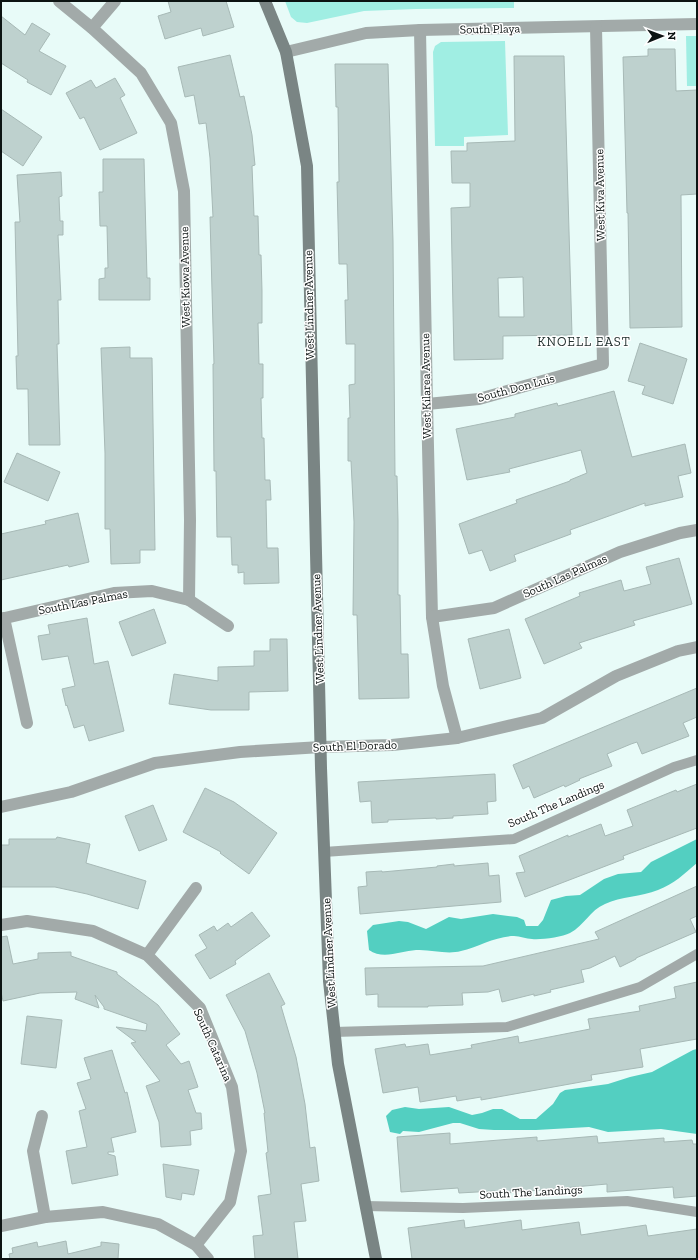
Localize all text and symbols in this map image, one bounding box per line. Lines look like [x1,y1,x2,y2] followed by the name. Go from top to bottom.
[642,16,682,56] north arrow
[460,21,521,37] street label: South Playa
[665,32,678,41] text: N
[592,149,608,241] street label: West Kiva Avenue
[177,226,193,328] street label: West Kiowa Avenue
[301,250,317,360] street label: West Lindner Avenue
[418,333,434,439] street label: West Kilarea Avenue
[537,334,631,349] district label: KNOELL EAST
[476,371,556,405] street label: South Don Luis
[521,551,609,601] street label: South Las Palmas
[309,574,327,684] street label: West Lindner Avenue
[37,586,129,618] street label: South Las Palmas
[313,738,397,754] street label: South El Dorado
[506,777,606,831] street label: South The Landings
[319,897,339,1008] street label: West Lindner Avenue
[191,1007,235,1084] street label: South Catarina
[479,1182,583,1202] street label: South The Landings

